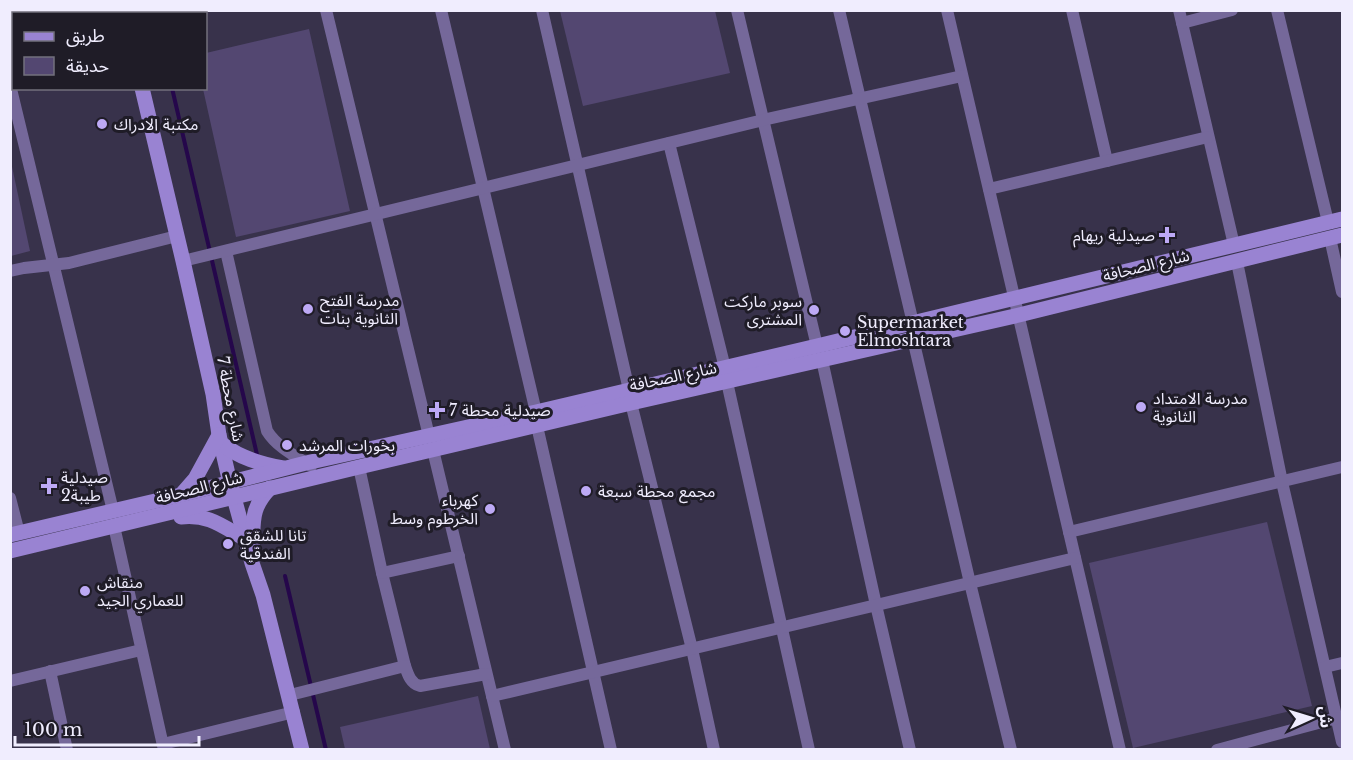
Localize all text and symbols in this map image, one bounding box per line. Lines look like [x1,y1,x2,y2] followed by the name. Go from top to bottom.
[12,12,207,90] legend
[66,25,105,47] text: طريق
[66,55,109,77] text: حديقة
[114,114,199,134] place label: مكتبة الادراك
[95,117,109,131] marker: مكتبة الادراك
[1073,225,1155,248] place label: صيدلية ريهام
[1160,228,1174,242] marker: صيدلية ريهام
[1101,245,1192,288] street label: شارع الصحافة
[320,290,399,328] place label: مدرسة الفتح الثانوية بنات
[724,291,802,329] place label: سوبر ماركت المشترى
[301,302,315,316] marker: مدرسة الفتح الثانوية بنات
[807,303,821,317] marker: سوبر ماركت المشترى
[857,312,964,350] place label: Supermarket Elmoshtara
[838,324,852,338] marker: Supermarket Elmoshtara
[210,355,249,444] street label: شارع محطة 7
[628,357,719,398] street label: شارع الصحافة
[1153,388,1248,426] place label: مدرسة الامتداد الثانوية
[449,400,551,420] place label: صيدلية محطة 7
[1134,400,1148,414] marker: مدرسة الامتداد الثانوية
[430,403,444,417] marker: صيدلية محطة 7
[299,435,395,455] place label: بخورات المرشد
[280,438,294,452] marker: بخورات المرشد
[61,467,108,505] place label: صيدلية طيبة2
[154,467,245,510] street label: شارع الصحافة
[42,479,56,493] marker: صيدلية طيبة2
[598,481,715,504] place label: مجمع محطة سبعة
[579,484,593,498] marker: مجمع محطة سبعة
[390,490,478,531] place label: كهرباء الخرطوم وسط
[483,502,497,516] marker: كهرباء الخرطوم وسط
[240,525,307,563] place label: تانا للشقق الفندقية
[221,537,235,551] marker: تانا للشقق الفندقية
[97,572,183,613] place label: منقاش للعماري الجيد
[78,584,92,598] marker: منقاش للعماري الجيد
[1281,688,1341,748] north arrow
[1315,705,1337,729] text: ش
[15,709,200,747] scale bar
[24,719,82,741] text: 100 m

